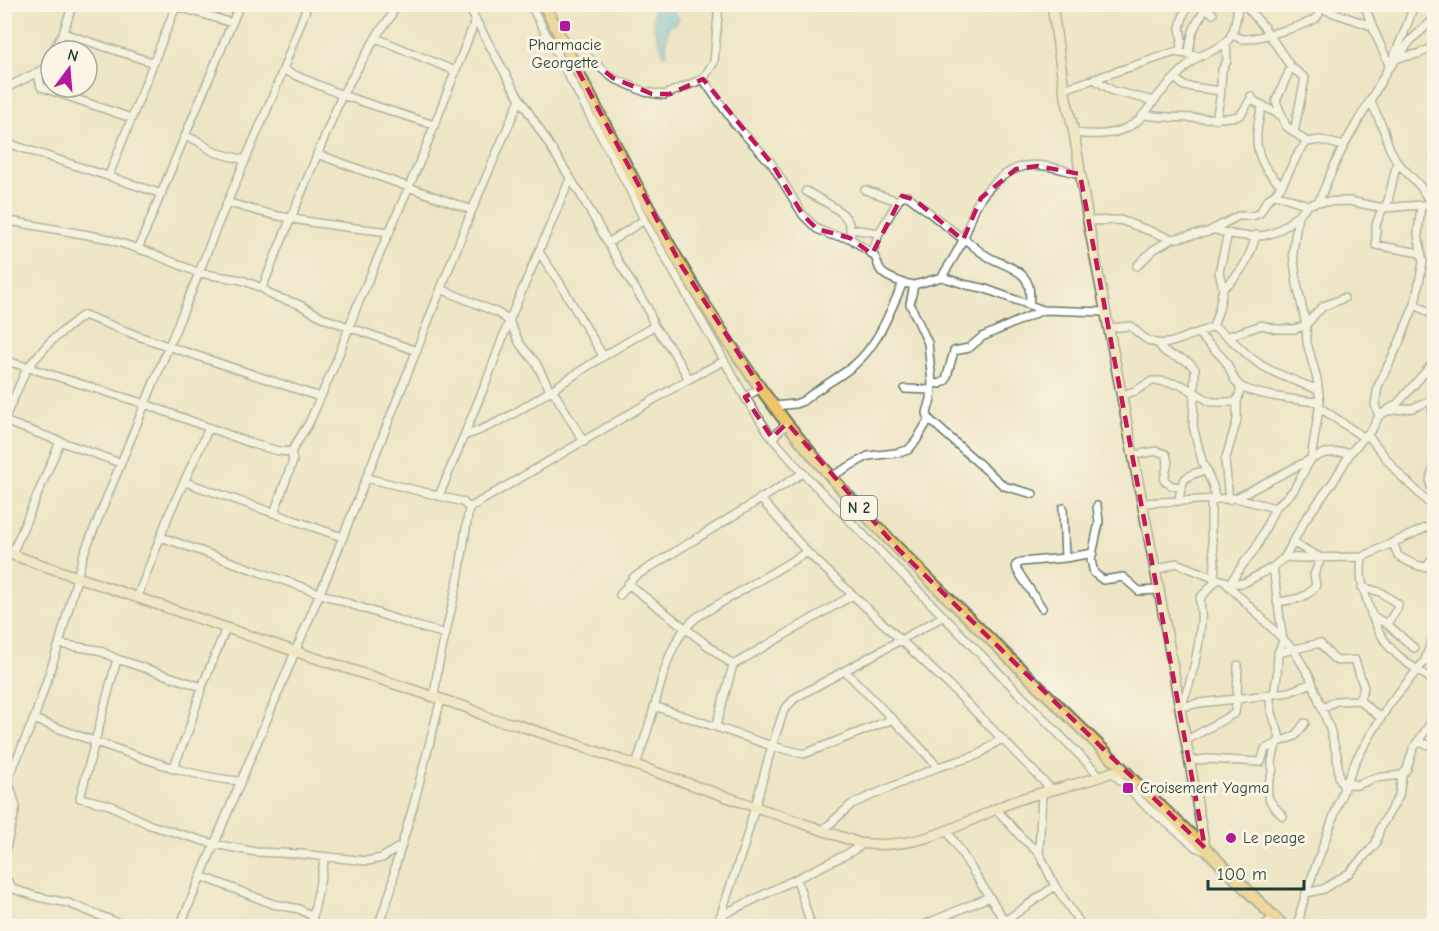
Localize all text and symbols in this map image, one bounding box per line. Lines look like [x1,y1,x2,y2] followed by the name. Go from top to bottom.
[558,19,572,33] marker: Pharmacie Georgette
[529,36,602,72] place label: Pharmacie Georgette
[39,39,99,99] north arrow
[65,45,80,66] text: N
[841,496,877,520] road number: N 2
[1140,779,1269,797] place label: Croisement Yagma
[1121,781,1135,795] marker: Croisement Yagma
[1243,829,1305,847] place label: Le peage
[1224,831,1238,845] marker: Le peage
[1208,853,1304,891] scale bar
[1217,864,1267,885] text: 100 m

